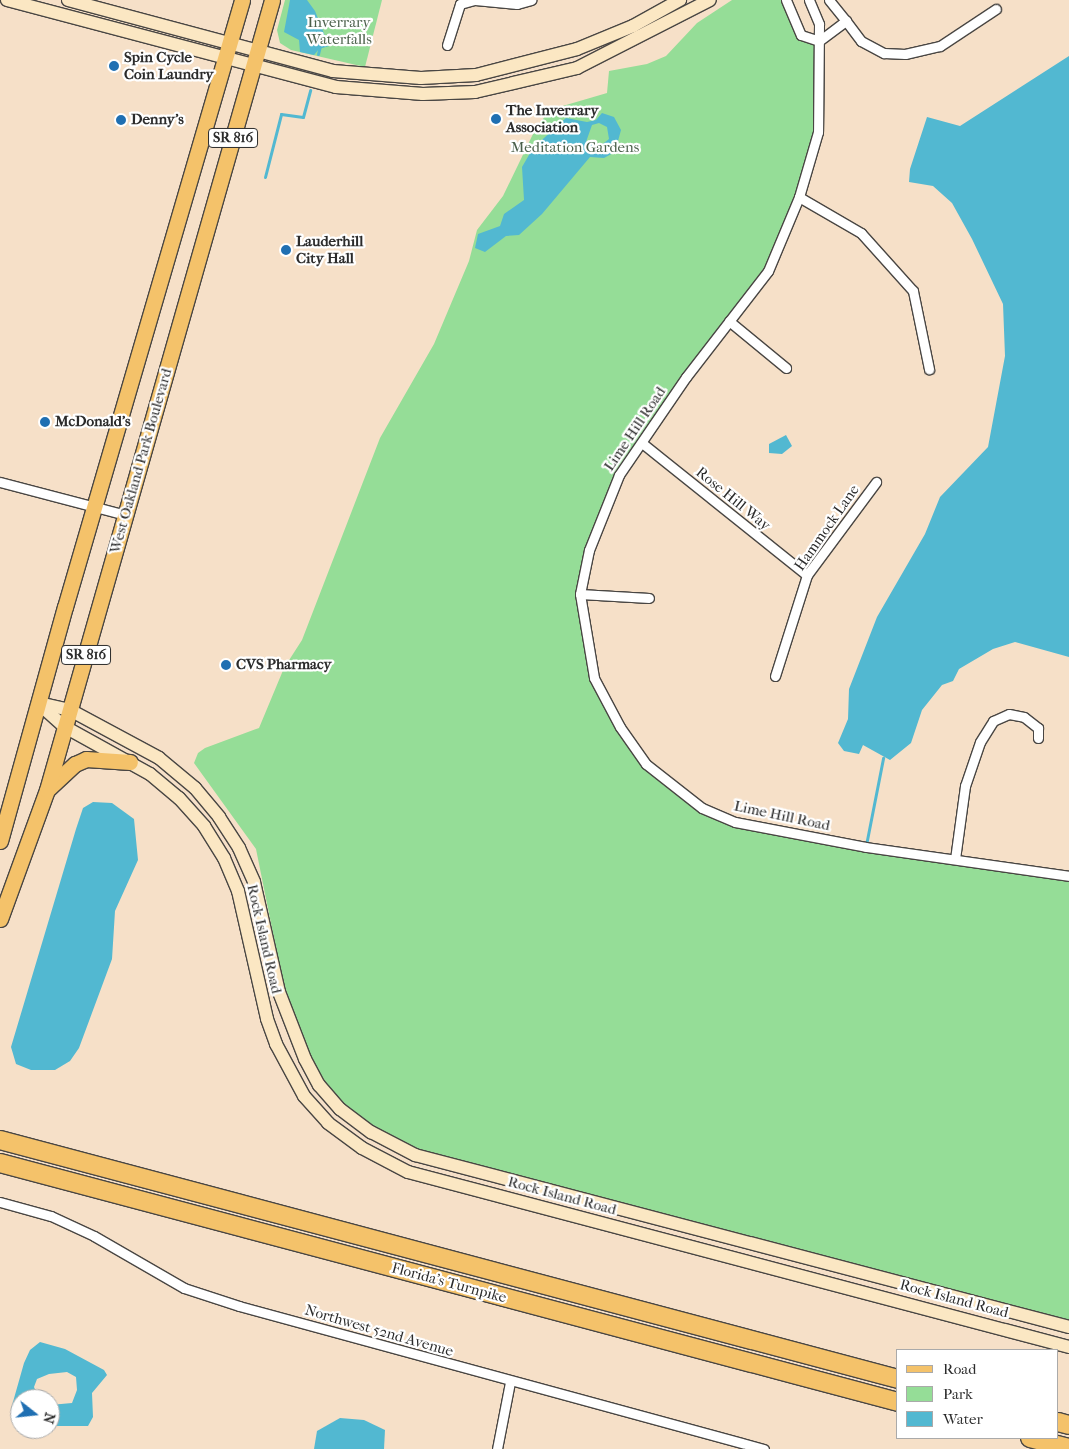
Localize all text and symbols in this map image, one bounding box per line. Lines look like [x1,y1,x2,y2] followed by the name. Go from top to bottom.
[306,13,372,48] park label: Inverrary Waterfalls
[124,48,214,83] place label: Spin Cycle Coin Laundry
[108,60,120,72] marker: Spin Cycle Coin Laundry
[506,101,598,136] place label: The Inverrary Association
[131,111,184,129] place label: Denny's
[490,113,502,125] marker: The Inverrary Association
[115,114,127,126] marker: Denny's
[208,126,258,150] road number: SR 816
[511,139,639,157] park label: Meditation Gardens
[296,232,363,267] place label: Lauderhill City Hall
[280,244,292,256] marker: Lauderhill City Hall
[106,366,176,556] street label: West Oakland Park Boulevard
[600,383,670,475] street label: Lime Hill Road
[55,413,131,431] place label: McDonald's
[39,416,51,428] marker: McDonald's
[692,463,774,535] street label: Rose Hill Way
[791,482,863,574] street label: Hammock Lane
[61,644,111,666] road number: SR 816
[236,656,332,674] place label: CVS Pharmacy
[220,659,232,671] marker: CVS Pharmacy
[732,797,832,835] street label: Lime Hill Road
[243,883,285,995] street label: Rock Island Road
[506,1173,618,1219] street label: Rock Island Road
[390,1259,508,1307] street label: Florida's Turnpike
[898,1276,1010,1322] street label: Rock Island Road
[303,1301,455,1361] street label: Northwest 52nd Avenue
[896,1349,1059,1439] legend
[943,1360,976,1378] text: Road
[943,1385,973,1403] text: Park
[10,1389,60,1439] north arrow
[943,1410,983,1428] text: Water
[39,1411,59,1425] text: N

